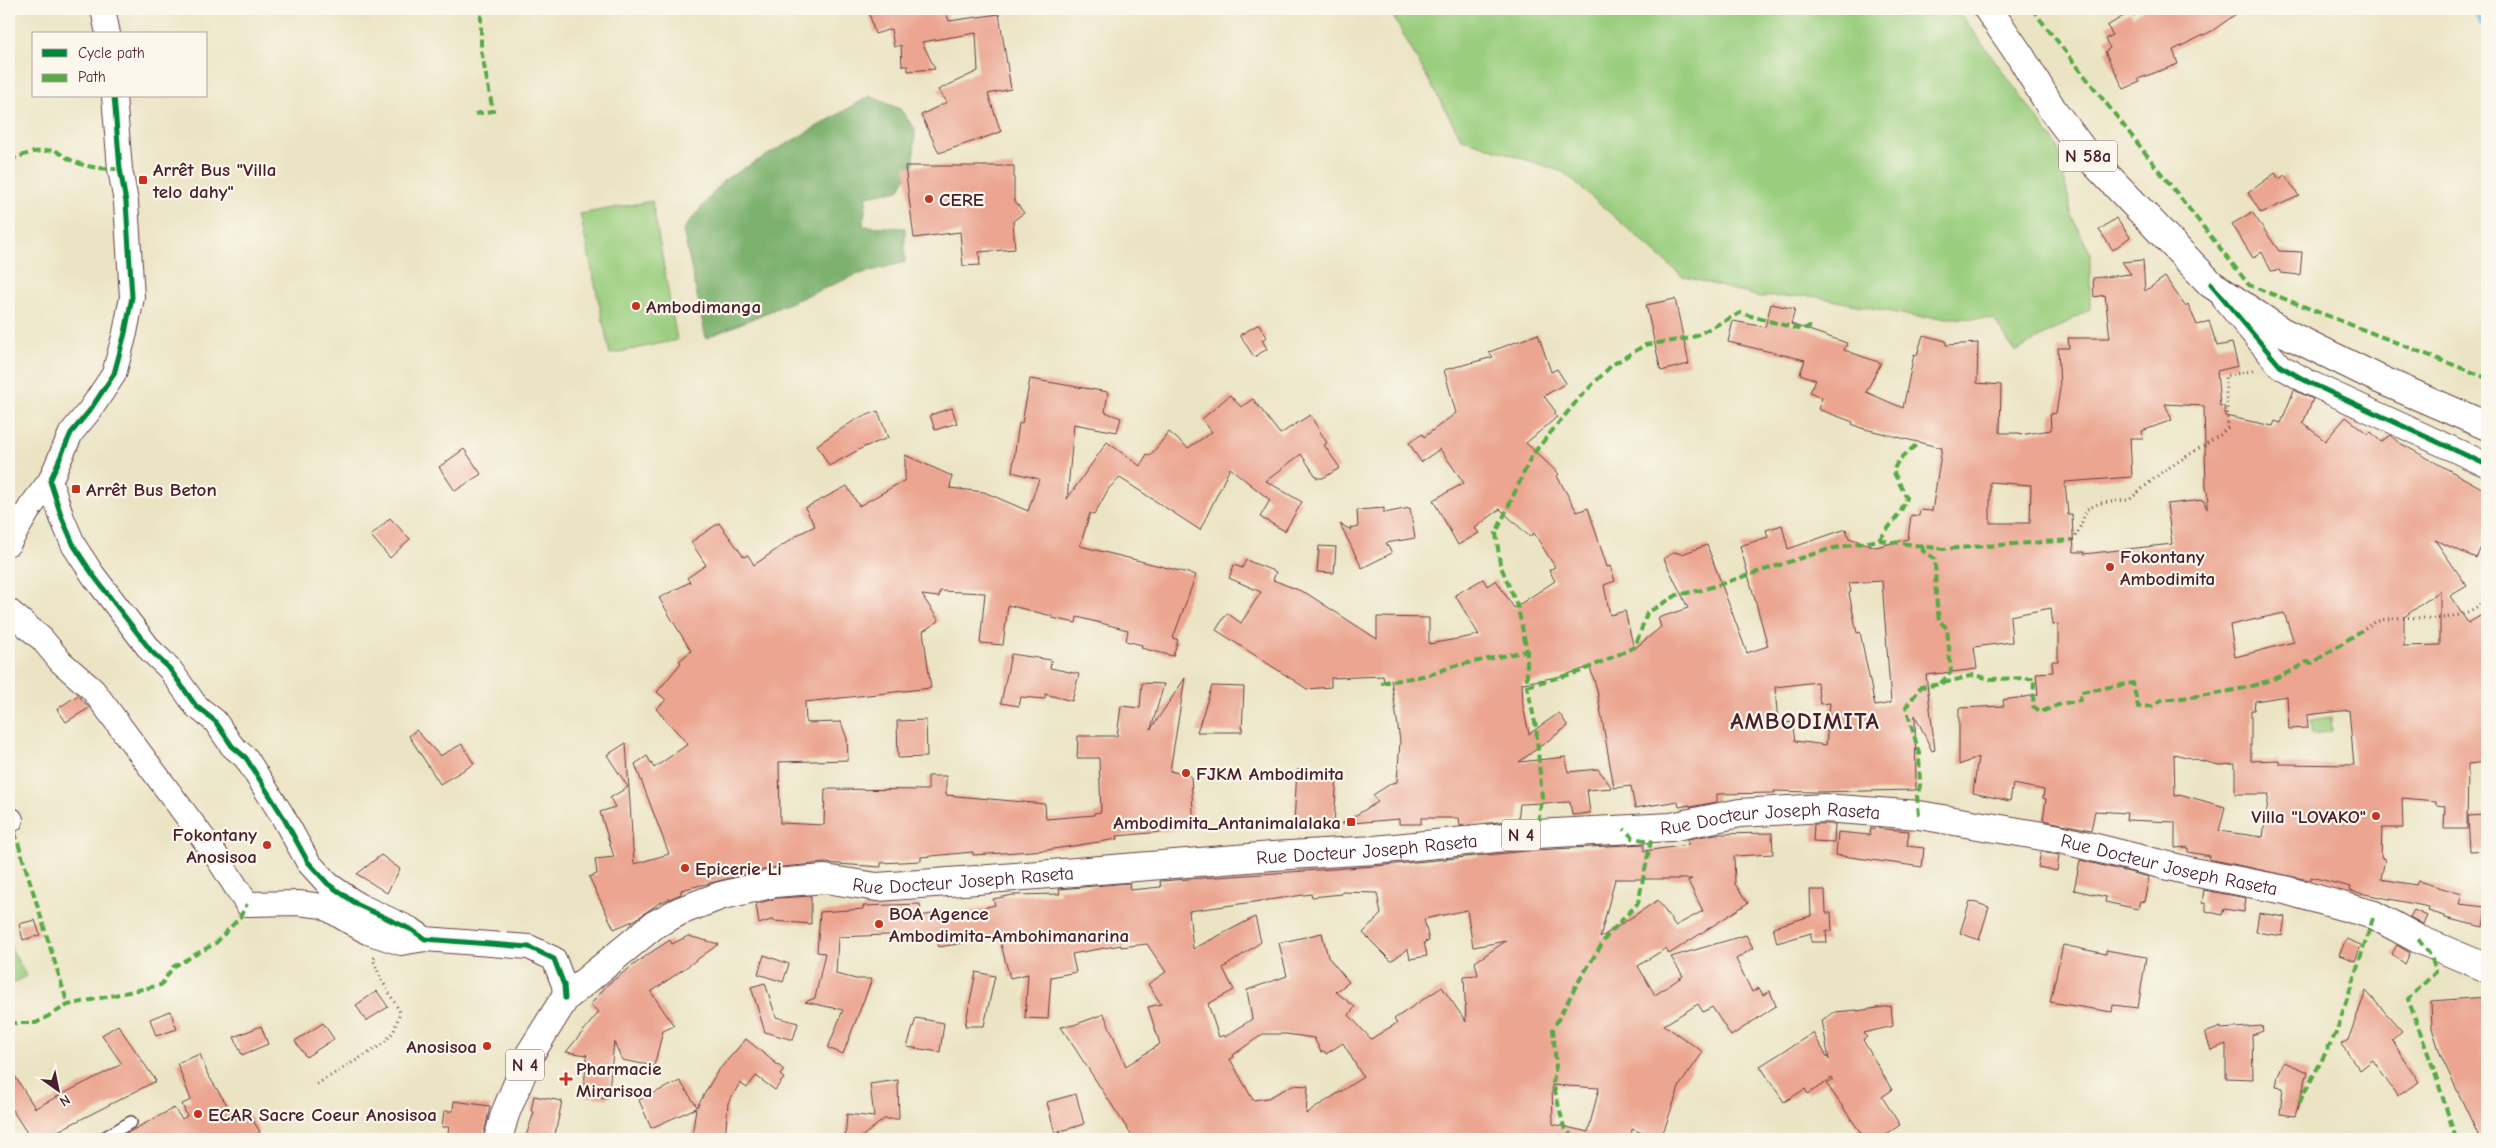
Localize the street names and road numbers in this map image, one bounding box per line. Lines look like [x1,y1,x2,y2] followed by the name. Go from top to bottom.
[2059,140,2117,172] road number: N 58a
[1660,798,1881,840] street label: Rue Docteur Joseph Raseta
[1502,820,1540,850] road number: N 4
[1255,830,1479,869] street label: Rue Docteur Joseph Raseta
[2058,830,2279,900] street label: Rue Docteur Joseph Raseta
[851,862,1075,899] street label: Rue Docteur Joseph Raseta
[506,1050,544,1080] road number: N 4

